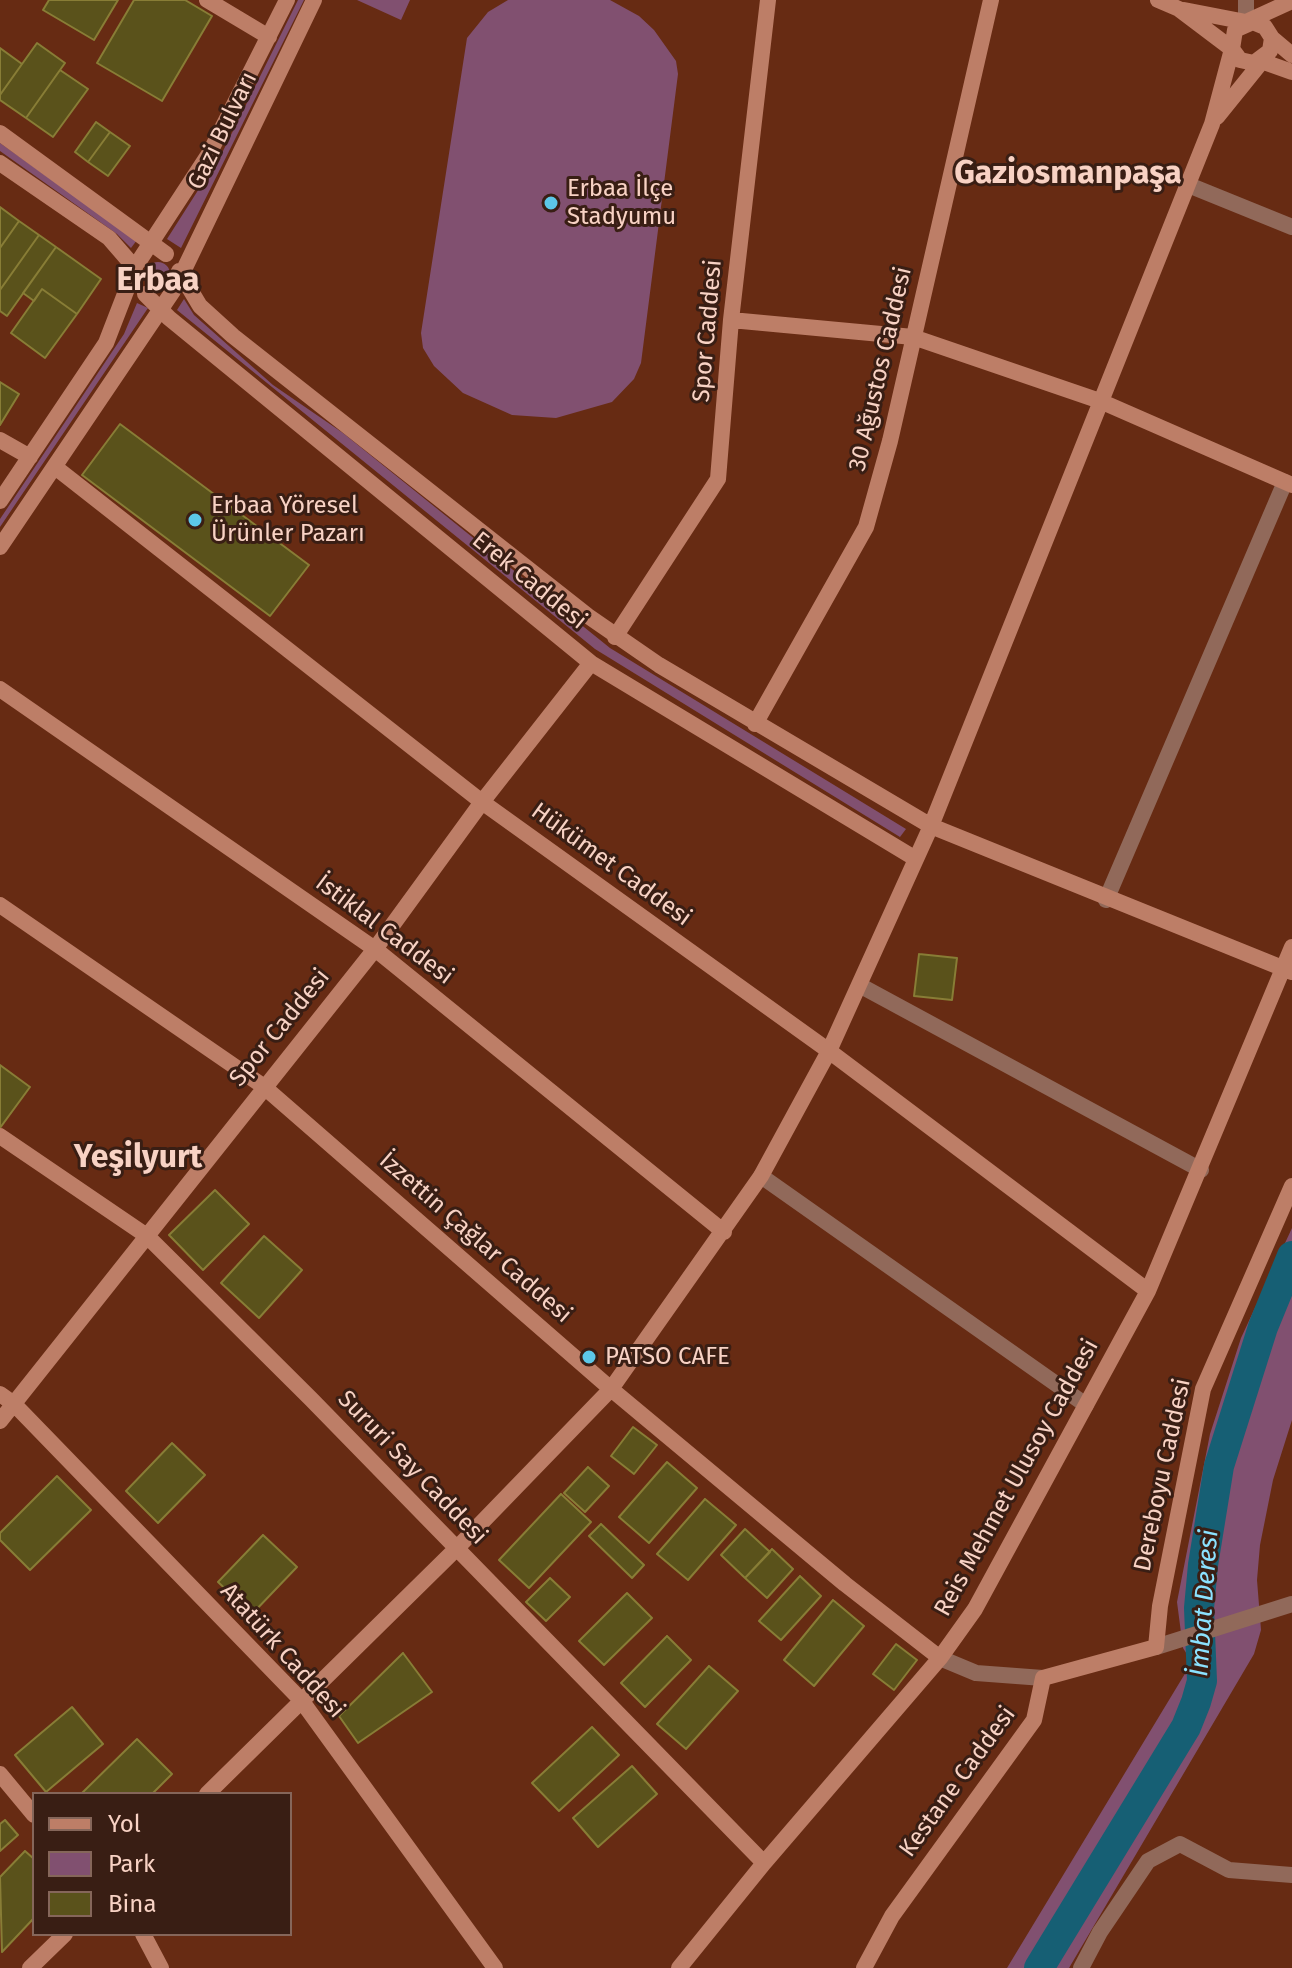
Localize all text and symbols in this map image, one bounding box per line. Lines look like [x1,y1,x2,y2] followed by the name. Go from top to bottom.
[182,67,264,195] street label: Gazi Bulvarı
[954,155,1182,193] district label: Gaziosmanpaşa
[567,175,676,231] place label: Erbaa İlçe Stadyumu
[542,194,560,212] marker: Erbaa İlçe Stadyumu
[687,259,729,403] street label: Spor Caddesi
[116,262,200,300] district label: Erbaa
[843,264,919,474] street label: 30 Ağustos Caddesi
[211,492,365,548] place label: Erbaa Yöresel Ürünler Pazarı
[186,511,204,529] marker: Erbaa Yöresel Ürünler Pazarı
[466,526,592,636] street label: Erek Caddesi
[525,797,697,933] street label: Hükümet Caddesi
[309,869,459,991] street label: İstiklal Caddesi
[224,963,336,1093] street label: Spor Caddesi
[74,1139,202,1177] district label: Yeşilyurt
[373,1147,577,1329] street label: İzzettin Çağlar Caddesi
[929,1334,1105,1622] street label: Reis Mehmet Ulusoy Caddesi
[605,1343,730,1371] place label: PATSO CAFE
[580,1348,598,1366] marker: PATSO CAFE
[1128,1376,1198,1574] street label: Dereboyu Caddesi
[331,1385,493,1551] street label: Sururi Say Caddesi
[1184,1528,1226,1678] water label: İmbat Deresi
[214,1578,350,1724] street label: Atatürk Caddesi
[894,1701,1022,1863] street label: Kestane Caddesi
[32,1792,292,1936] legend
[108,1810,141,1838] text: Yol
[108,1850,155,1878] text: Park
[108,1890,156,1918] text: Bina

